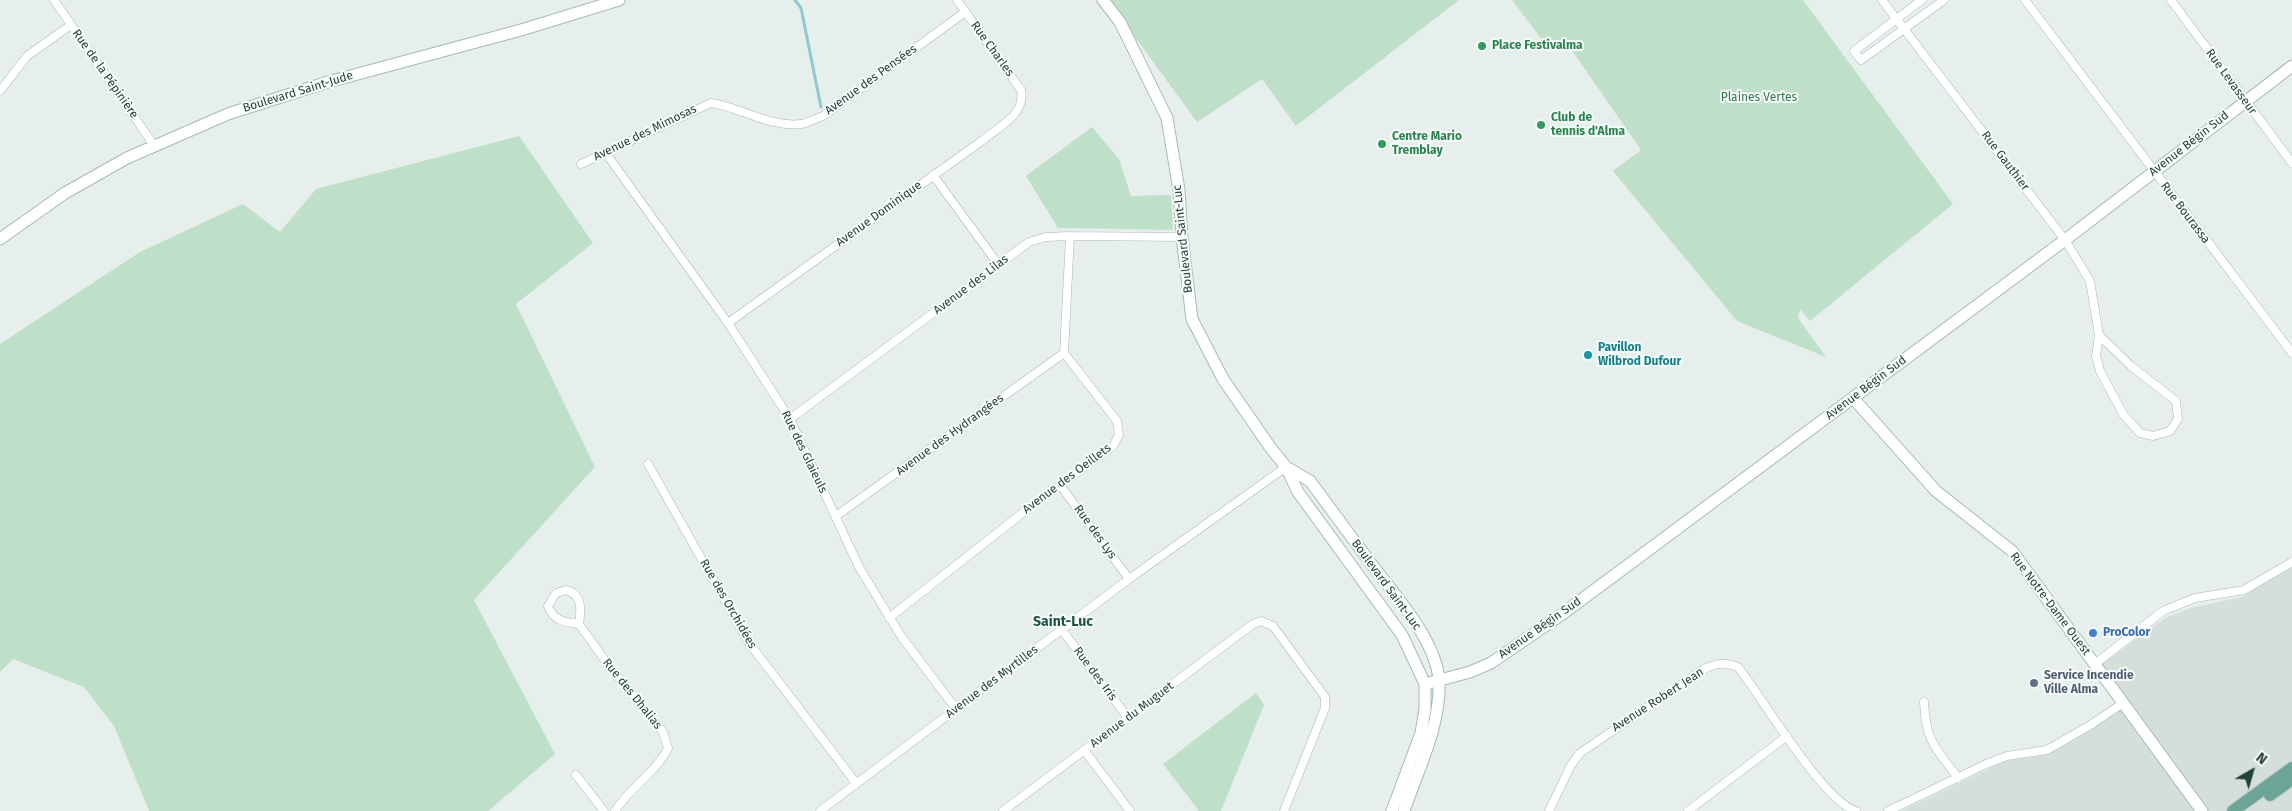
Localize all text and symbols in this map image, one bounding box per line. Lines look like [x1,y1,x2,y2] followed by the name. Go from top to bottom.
[967,19,1017,79] street label: Rue Charles
[69,27,141,121] street label: Rue de la Pépinière
[1492,39,1583,53] place label: Place Festivalma
[1476,40,1488,52] marker: Place Festivalma
[822,42,920,118] street label: Avenue des Pensées
[2202,46,2260,118] street label: Rue Levasseur
[241,68,355,116] street label: Boulevard Saint-Jude
[1721,91,1797,105] park label: Plaines Vertes
[591,102,699,164] street label: Avenue des Mimosas
[2146,108,2232,180] street label: Avenue Bégin Sud
[1551,111,1625,139] place label: Club de tennis d'Alma
[1535,119,1547,131] marker: Club de tennis d'Alma
[1978,128,2032,194] street label: Rue Gauthier
[1392,130,1462,158] place label: Centre Mario Tremblay
[1376,138,1388,150] marker: Centre Mario Tremblay
[833,178,925,250] street label: Avenue Dominique
[2157,179,2213,247] street label: Rue Bourassa
[1170,184,1196,294] street label: Boulevard Saint-Luc
[931,252,1011,318] street label: Avenue des Lilas
[1598,341,1681,369] place label: Pavillon Wilbrod Dufour
[1582,349,1594,361] marker: Pavillon Wilbrod Dufour
[1823,353,1909,423] street label: Avenue Bégin Sud
[894,391,1006,479] street label: Avenue des Hydrangées
[778,408,830,496] street label: Rue des Glaieuls
[1020,441,1114,517] street label: Avenue des Oeillets
[1071,502,1119,562] street label: Rue des Lys
[1348,537,1424,633] street label: Boulevard Saint-Luc
[2007,550,2093,658] street label: Rue Notre-Dame Ouest
[697,557,759,651] street label: Rue des Orchidées
[1496,594,1584,662] street label: Avenue Bégin Sud
[1033,614,1093,630] district label: Saint-Luc
[2103,626,2150,640] place label: ProColor
[2087,627,2099,639] marker: ProColor
[943,642,1041,722] street label: Avenue des Myrtilles
[1070,644,1120,704] street label: Rue des Iris
[599,656,665,732] street label: Rue des Dhalias
[1609,665,1707,735] street label: Avenue Robert Jean
[2044,669,2134,697] place label: Service Incendie Ville Alma
[2028,677,2040,689] marker: Service Incendie Ville Alma
[1087,679,1177,751] street label: Avenue du Muguet
[2227,746,2277,796] north arrow
[2253,749,2270,768] text: N

